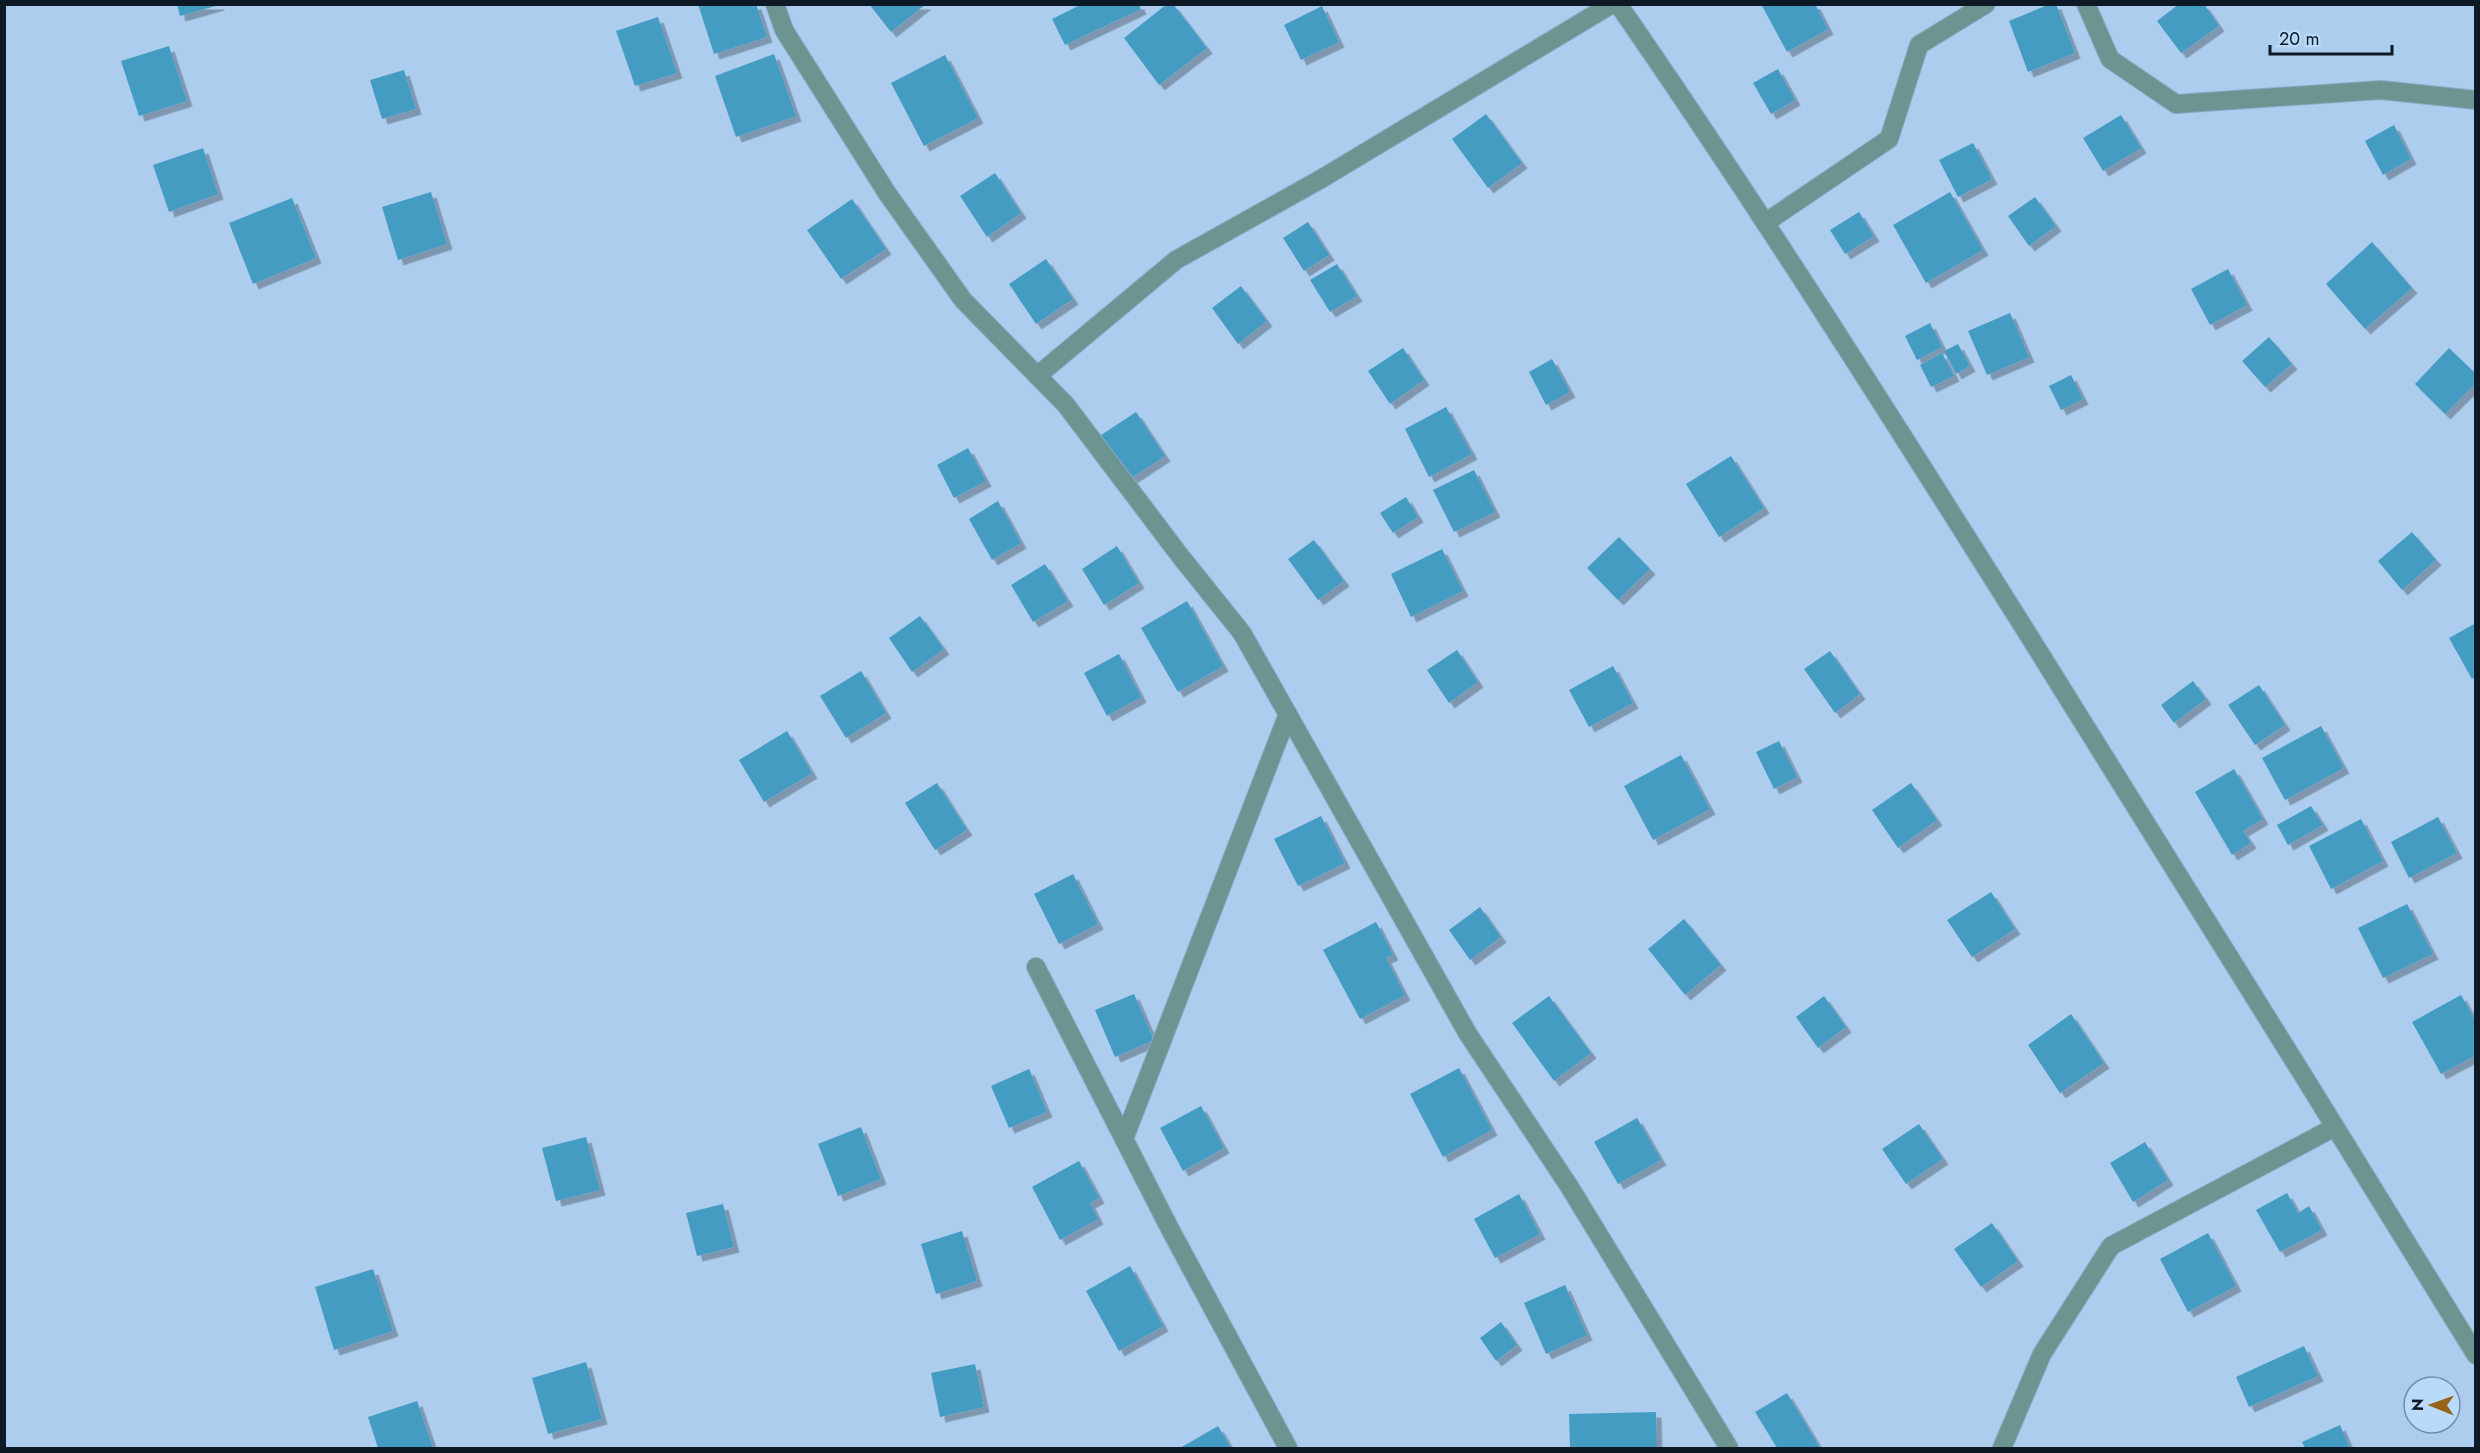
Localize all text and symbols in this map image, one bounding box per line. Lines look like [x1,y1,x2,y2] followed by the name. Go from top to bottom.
[2270,18,2392,56] scale bar
[2279,26,2319,52] text: 20 m
[2402,1375,2462,1435] north arrow
[2406,1398,2429,1411] text: N

